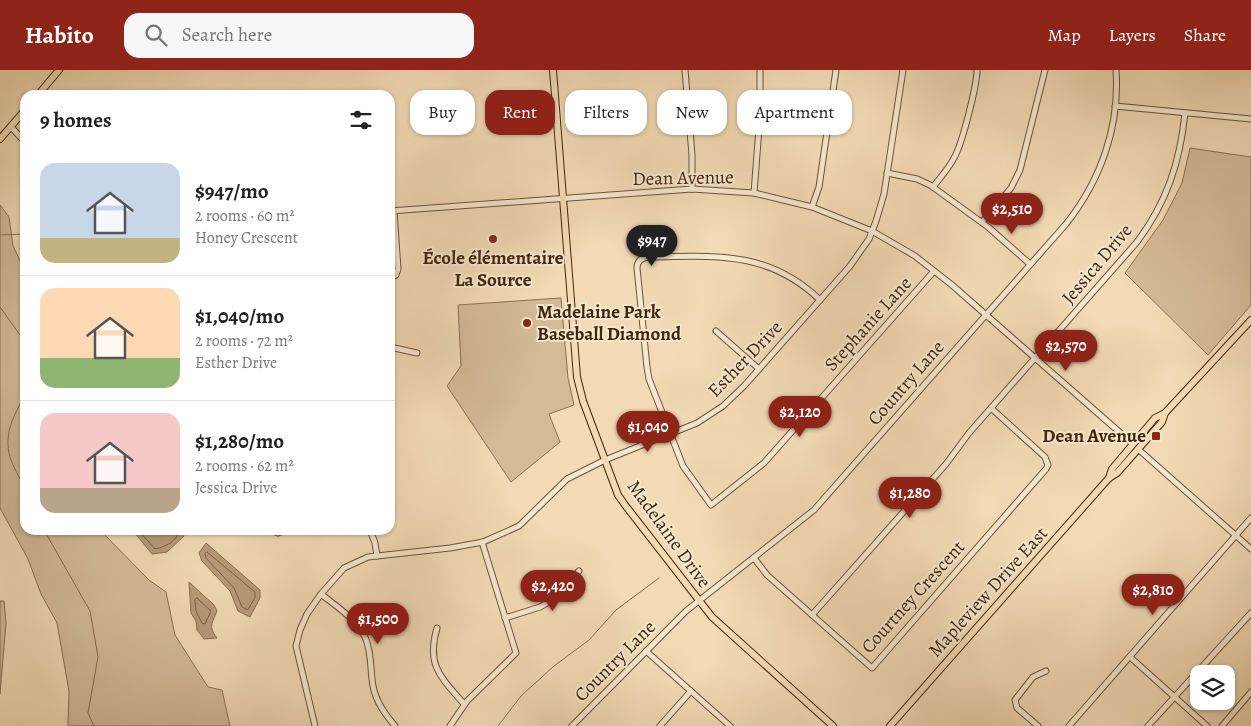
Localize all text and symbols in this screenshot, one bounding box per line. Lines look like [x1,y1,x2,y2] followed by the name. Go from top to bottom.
[124,13,474,58] search box
[25,19,94,51] text: Habito
[142,21,170,49] icon: search
[182,22,272,48] text: Search here
[1048,23,1081,47] text: Map
[1109,23,1156,47] text: Layers
[1184,23,1226,47] text: Share
[410,90,475,135] chip: Buy
[485,90,555,135] chip: Rent
[565,90,647,135] chip: Filters
[657,90,727,135] chip: New
[737,90,852,135] chip: Apartment
[40,106,111,134] text: 9 homes
[347,106,375,134] icon: filters
[632,164,734,192] street label: Dean Avenue
[195,177,269,205] text: $947/mo
[80,183,140,243] icon: home
[971,192,1053,235] pin: $2,510
[992,198,1032,220] text: $2,510
[195,205,295,227] text: 2 rooms · 60 m²
[1056,218,1138,310] street label: Jessica Drive
[622,224,682,267] pin: $947
[195,227,298,249] text: Honey Crescent
[637,230,667,252] text: $947
[487,233,499,245] marker: École élémentaire La Source
[422,245,564,293] place label: École élémentaire La Source
[818,271,918,377] street label: Stephanie Lane
[537,299,682,347] place label: Madelaine Park Baseball Diamond
[195,302,284,330] text: $1,040/mo
[80,308,140,368] icon: home
[702,315,788,403] street label: Esther Drive
[521,317,533,329] marker: Madelaine Park Baseball Diamond
[195,330,293,352] text: 2 rooms · 72 m²
[1025,330,1107,372] pin: $2,570
[862,335,950,431] street label: Country Lane
[1045,335,1087,357] text: $2,570
[195,352,277,374] text: Esther Drive
[759,396,841,438] pin: $2,120
[780,401,821,423] text: $2,120
[607,410,689,453] pin: $1,040
[627,416,669,438] text: $1,040
[1042,423,1146,449] place label: Dean Avenue
[195,427,284,455] text: $1,280/mo
[1150,430,1162,442] marker: Dean Avenue
[80,433,140,493] icon: home
[195,455,294,477] text: 2 rooms · 62 m²
[621,475,717,593] street label: Madelaine Drive
[869,476,951,519] pin: $1,280
[195,477,277,499] text: Jessica Drive
[890,482,930,504] text: $1,280
[922,521,1054,663] street label: Mapleview Drive East
[855,535,971,659] street label: Courtney Crescent
[512,570,594,612] pin: $2,420
[1112,574,1194,616] pin: $2,810
[532,575,574,597] text: $2,420
[1133,579,1173,601] text: $2,810
[337,602,419,645] pin: $1,500
[358,608,398,630] text: $1,500
[569,615,661,707] street label: Country Lane
[1190,665,1235,710] map controls
[1190,665,1235,710] button: layers

